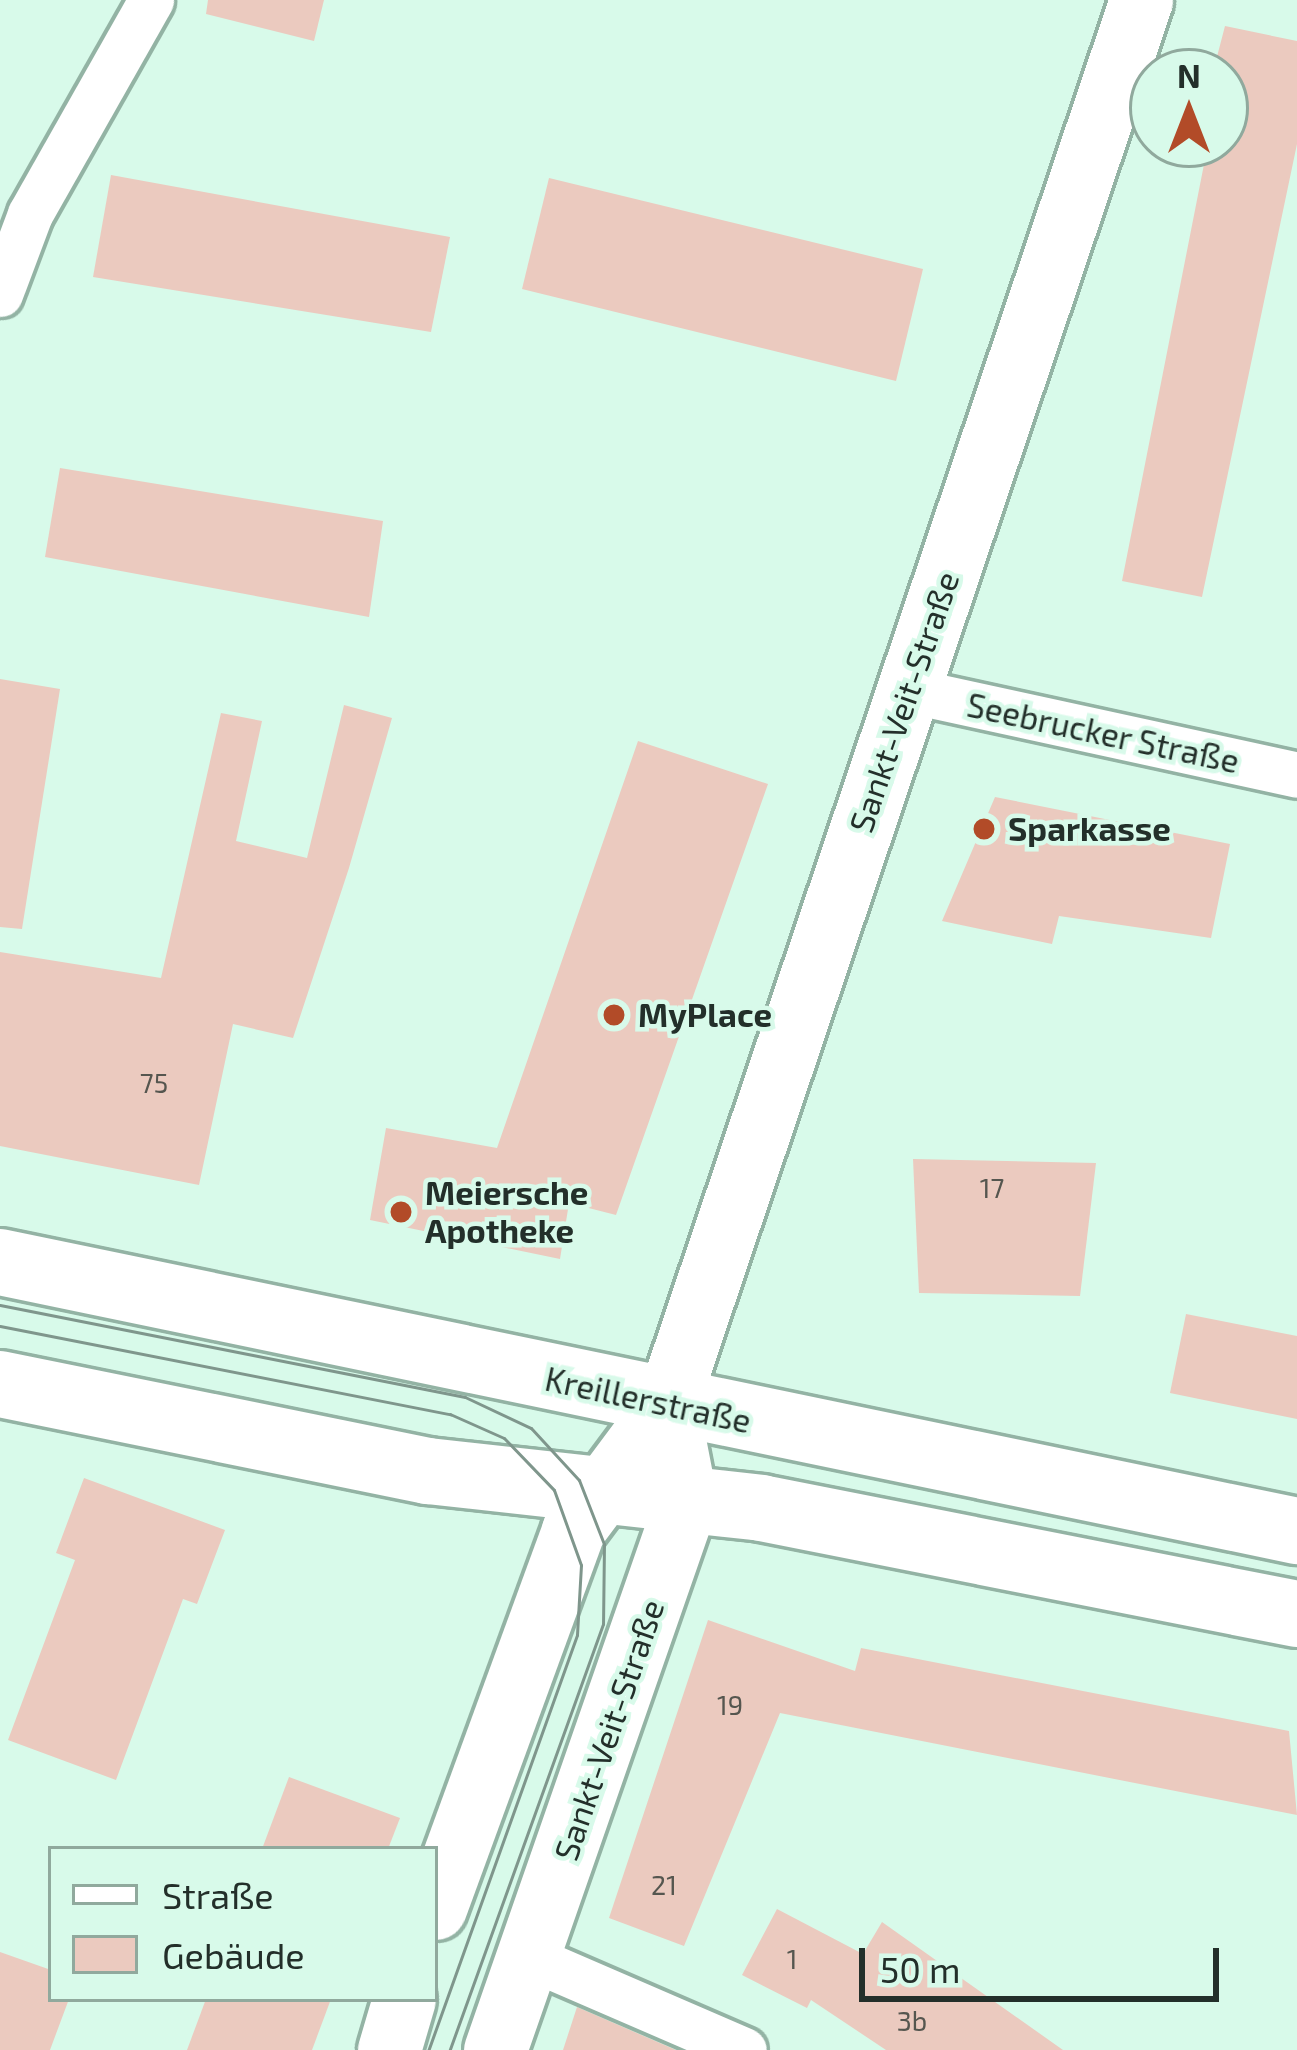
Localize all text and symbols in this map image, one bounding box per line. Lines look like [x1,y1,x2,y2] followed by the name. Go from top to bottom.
[1129,48,1249,168] north arrow
[1177,55,1201,95] text: N
[841,566,967,838] street label: Sankt-Veit-Straße
[963,685,1243,781] street label: Seebrucker Straße
[1008,809,1171,849] place label: Sparkasse
[971,816,997,842] marker: Sparkasse
[638,995,772,1035] place label: MyPlace
[601,1002,627,1028] marker: MyPlace
[140,1067,168,1099] house number: 75
[980,1172,1004,1204] house number: 17
[425,1173,588,1251] place label: Meiersche Apotheke
[388,1199,414,1225] marker: Meiersche Apotheke
[541,1359,755,1441] street label: Kreillerstraße
[546,1594,672,1866] street label: Sankt-Veit-Straße
[717,1689,743,1721] house number: 19
[48,1846,438,2002] legend
[651,1869,677,1901] house number: 21
[162,1873,274,1916] text: Straße
[865,1924,1225,1998] scale bar
[162,1933,305,1976] text: Gebäude
[787,1943,797,1975] house number: 1
[880,1947,961,1990] text: 50 m
[897,2005,927,2037] house number: 3b

